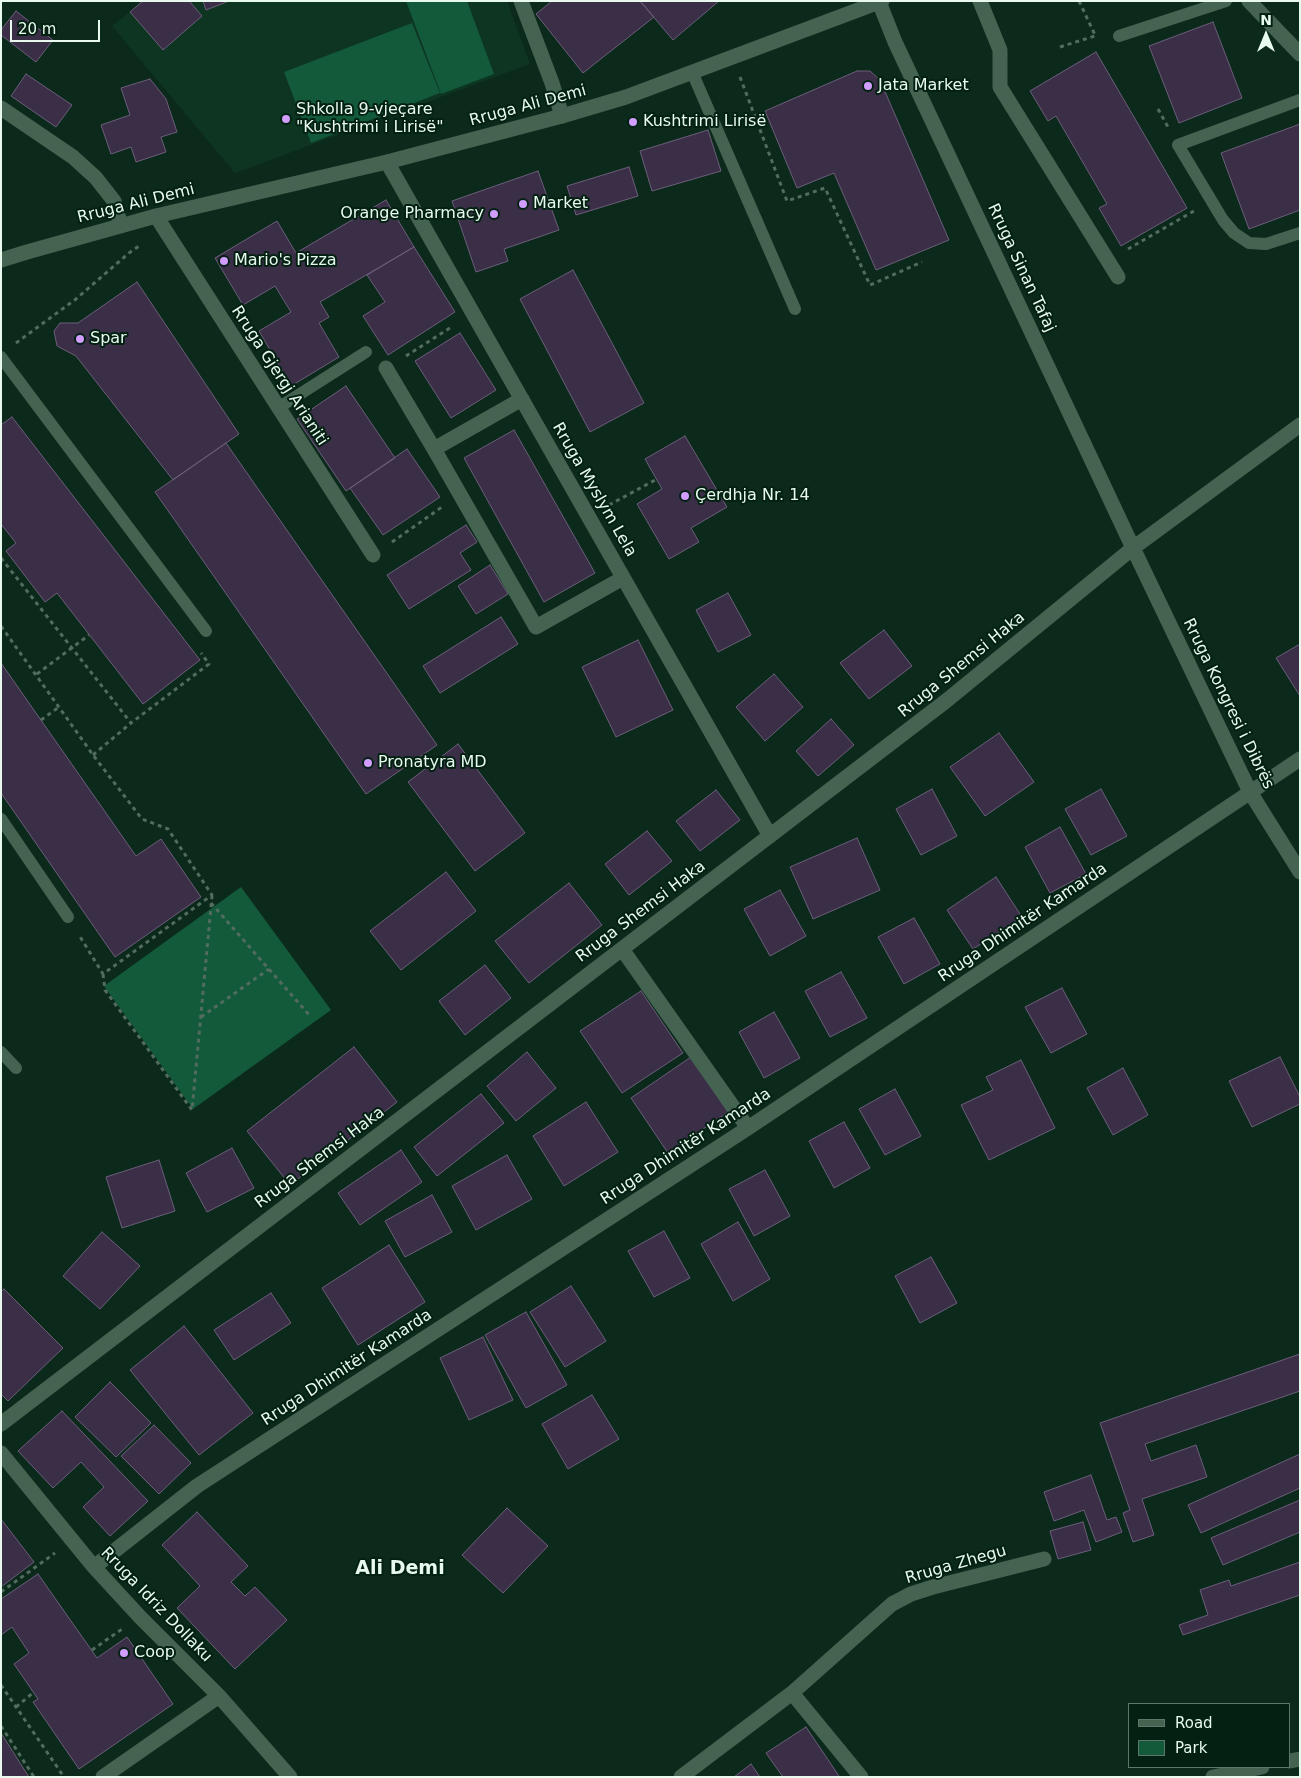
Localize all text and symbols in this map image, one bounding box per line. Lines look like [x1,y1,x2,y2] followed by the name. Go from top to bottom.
[12,10,102,42] scale bar
[1241,10,1291,60] north arrow
[1260,12,1272,28] text: N
[18,20,56,38] text: 20 m
[878,76,969,96] place label: Jata Market
[862,80,874,92] marker: Jata Market
[468,81,588,131] street label: Rruga Ali Demi
[296,100,444,138] place label: Shkolla 9-vjeçare "Kushtrimi i Lirisë"
[643,112,766,132] place label: Kushtrimi Lirisë
[280,113,292,125] marker: Shkolla 9-vjeçare "Kushtrimi i Lirisë"
[627,116,639,128] marker: Kushtrimi Lirisë
[75,180,197,228] street label: Rruga Ali Demi
[533,194,588,214] place label: Market
[517,198,529,210] marker: Market
[983,201,1059,335] street label: Rruga Sinan Tafaj
[340,204,484,224] place label: Orange Pharmacy
[488,208,500,220] marker: Orange Pharmacy
[234,251,337,271] place label: Mario's Pizza
[218,255,230,267] marker: Mario's Pizza
[227,303,331,449] street label: Rruga Gjergj Arianiti
[90,329,127,349] place label: Spar
[74,333,86,345] marker: Spar
[548,419,640,561] street label: Rruga Myslym Lela
[695,486,810,506] place label: Çerdhja Nr. 14
[679,490,691,502] marker: Çerdhja Nr. 14
[895,608,1029,722] street label: Rruga Shemsi Haka
[1178,616,1278,792] street label: Rruga Kongresi i Dibrës
[378,753,487,773] place label: Pronatyra MD
[362,757,374,769] marker: Pronatyra MD
[572,857,710,967] street label: Rruga Shemsi Haka
[935,859,1111,987] street label: Rruga Dhimitër Kamarda
[597,1085,775,1209] street label: Rruga Dhimitër Kamarda
[251,1103,389,1213] street label: Rruga Shemsi Haka
[258,1306,436,1430] street label: Rruga Dhimitër Kamarda
[903,1541,1009,1589] street label: Rruga Zhegu
[96,1544,216,1666] street label: Rruga Idriz Dollaku
[355,1558,445,1580] district label: Ali Demi
[134,1643,175,1663] place label: Coop
[118,1647,130,1659] marker: Coop
[1128,1703,1291,1768] legend
[1175,1714,1213,1732] text: Road
[1175,1739,1207,1757] text: Park

